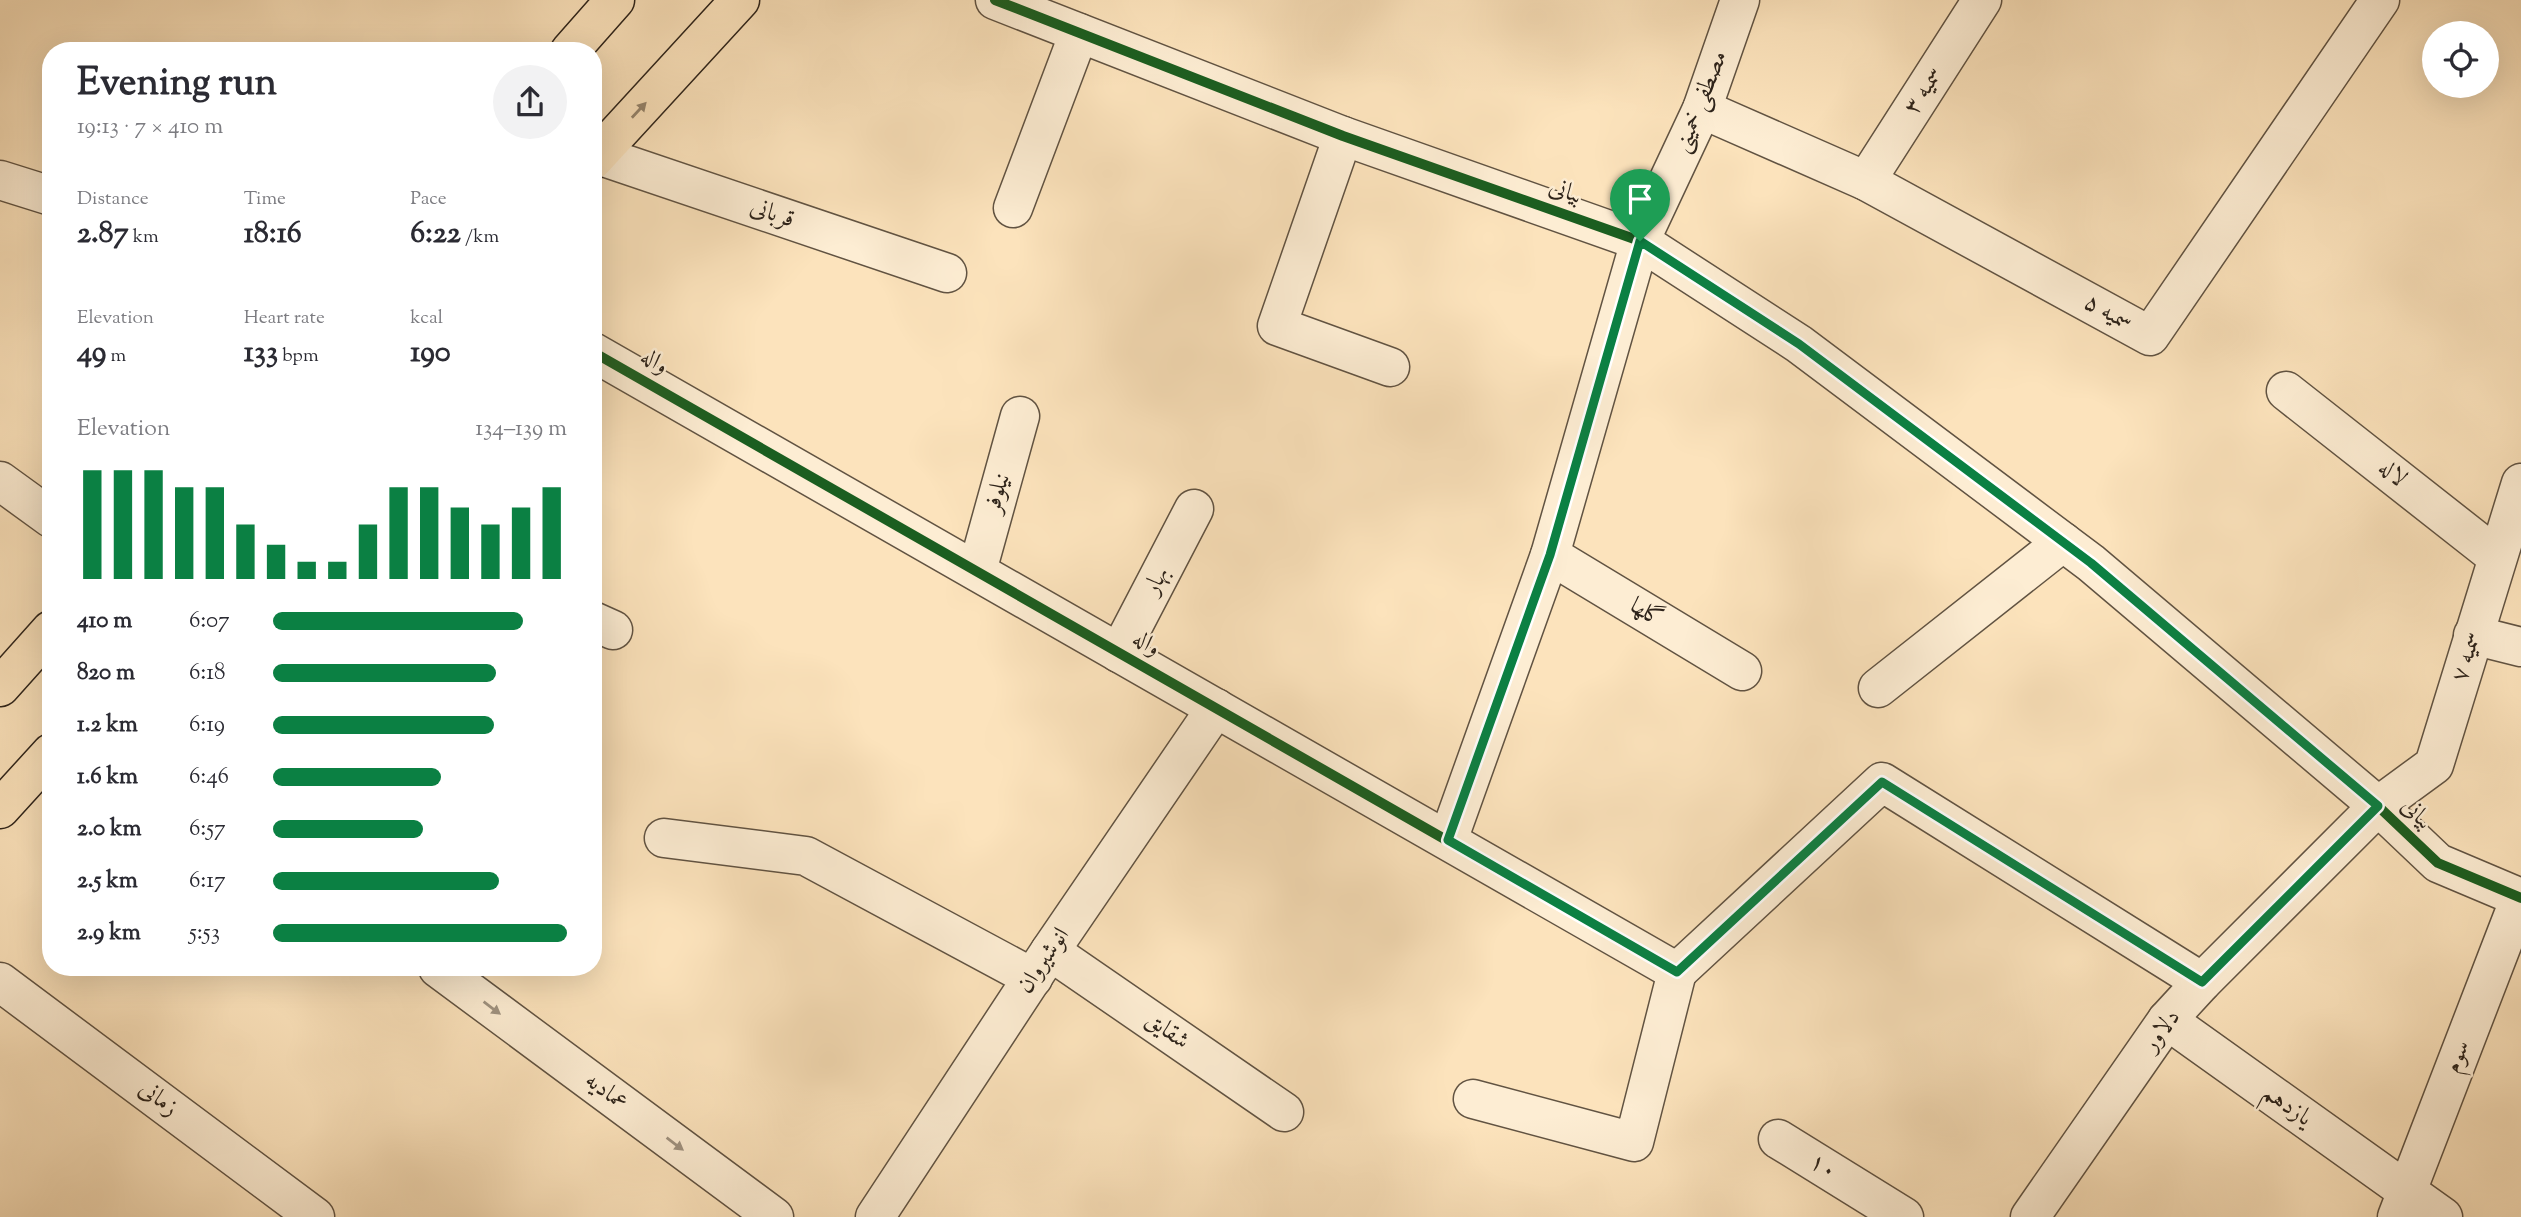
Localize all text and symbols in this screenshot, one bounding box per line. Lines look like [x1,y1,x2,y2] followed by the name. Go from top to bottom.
[2422,21,2499,98] map controls
[2422,21,2499,98] button: locate
[1665,46,1737,158] street label: مصطفی خمینی
[77,58,277,112] text: Evening run
[1896,60,1952,122] street label: سمیه ۳
[493,65,567,139] button: share
[631,101,647,118] one-way arrow
[77,111,223,144] text: 19:13 · 7 × 410 m
[1610,169,1670,241] pin
[1544,171,1586,213] street label: بیانی
[1621,180,1659,218] icon: arrive
[77,186,149,213] text: Distance
[244,186,286,213] text: Time
[410,186,447,213] text: Pace
[745,191,799,237] street label: قربانی
[77,213,129,256] text: 2.87
[244,213,302,256] text: 18:16
[410,213,461,256] text: 6:22
[129,224,159,251] text: km
[461,224,499,251] text: /km
[2078,286,2138,340] street label: سمیه ۵
[77,305,154,332] text: Elevation
[244,305,325,332] text: Heart rate
[410,305,443,332] text: kcal
[77,332,106,375] text: 49
[244,332,278,375] text: 133
[410,332,451,375] text: 190
[633,340,675,384] street label: واله
[106,343,126,370] text: m
[278,343,319,370] text: bpm
[77,413,170,446] text: Elevation
[475,413,567,446] text: 134–139 m
[2370,452,2414,496] street label: لاله
[975,469,1020,520] street label: نیلوفر
[1135,561,1178,603] street label: بهار
[1623,590,1669,636] street label: گلها
[77,605,132,638] text: 410 m
[189,605,230,638] text: 6:07
[1125,622,1167,666] street label: واله
[2443,628,2491,686] street label: سمیه ۷
[77,657,135,690] text: 820 m
[189,657,226,690] text: 6:18
[77,709,138,742] text: 1.2 km
[189,709,225,742] text: 6:19
[77,761,138,794] text: 1.6 km
[189,761,229,794] text: 6:46
[2392,790,2440,838] street label: بیانی
[77,813,142,846] text: 2.0 km
[189,813,226,846] text: 6:57
[77,865,138,898] text: 2.5 km
[189,865,226,898] text: 6:17
[77,917,141,950] text: 2.9 km
[189,917,220,950] text: 5:53
[1009,921,1079,1001] street label: انوشیروان
[483,1001,501,1016] one-way arrow
[2134,1003,2189,1061] street label: دلاور
[1138,1004,1196,1058] street label: شقایق
[2436,1036,2482,1079] street label: سوم
[577,1064,635,1120] street label: عمادیه
[131,1073,185,1125] street label: زمانی
[2253,1077,2320,1139] street label: یازدهم
[666,1137,684,1151] one-way arrow
[1802,1145,1844,1189] street label: ۱۰

